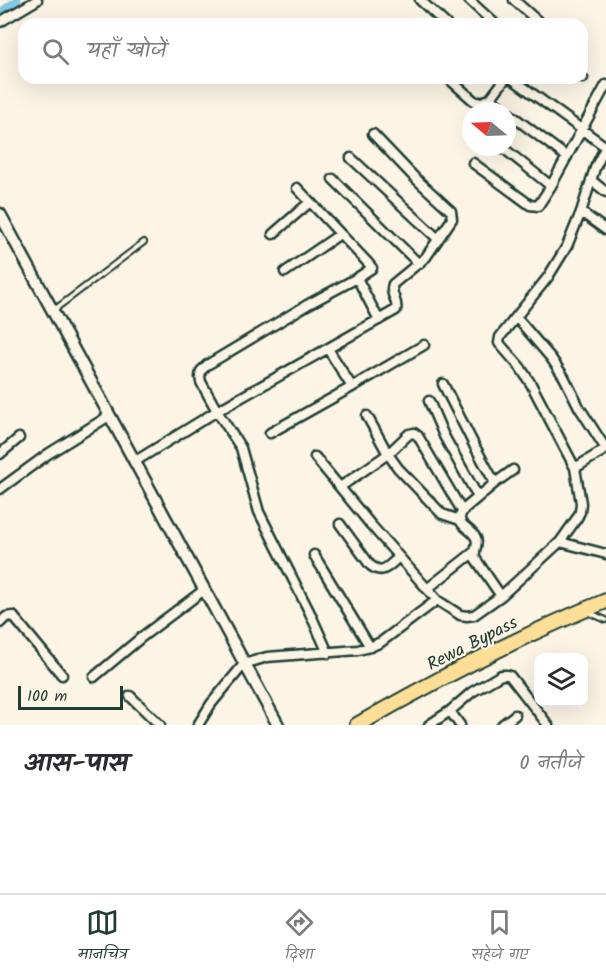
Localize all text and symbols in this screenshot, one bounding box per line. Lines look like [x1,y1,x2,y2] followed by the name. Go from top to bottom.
[18,18,588,84] search box
[87,34,166,69] text: यहाँ खोजें
[39,35,72,68] icon: search
[462,102,516,156] north arrow
[422,609,524,680] street label: Rewa Bypass
[534,653,588,707] map controls
[534,653,588,707] button: layers
[18,683,123,710] scale bar
[27,684,67,709] text: 100 m
[24,743,128,785] text: आस-पास
[519,748,582,780] text: 0 नतीजे
[78,906,127,967] tab: मानचित्र
[283,906,316,967] tab: दिशा
[471,906,528,967] tab: सहेजे गए

